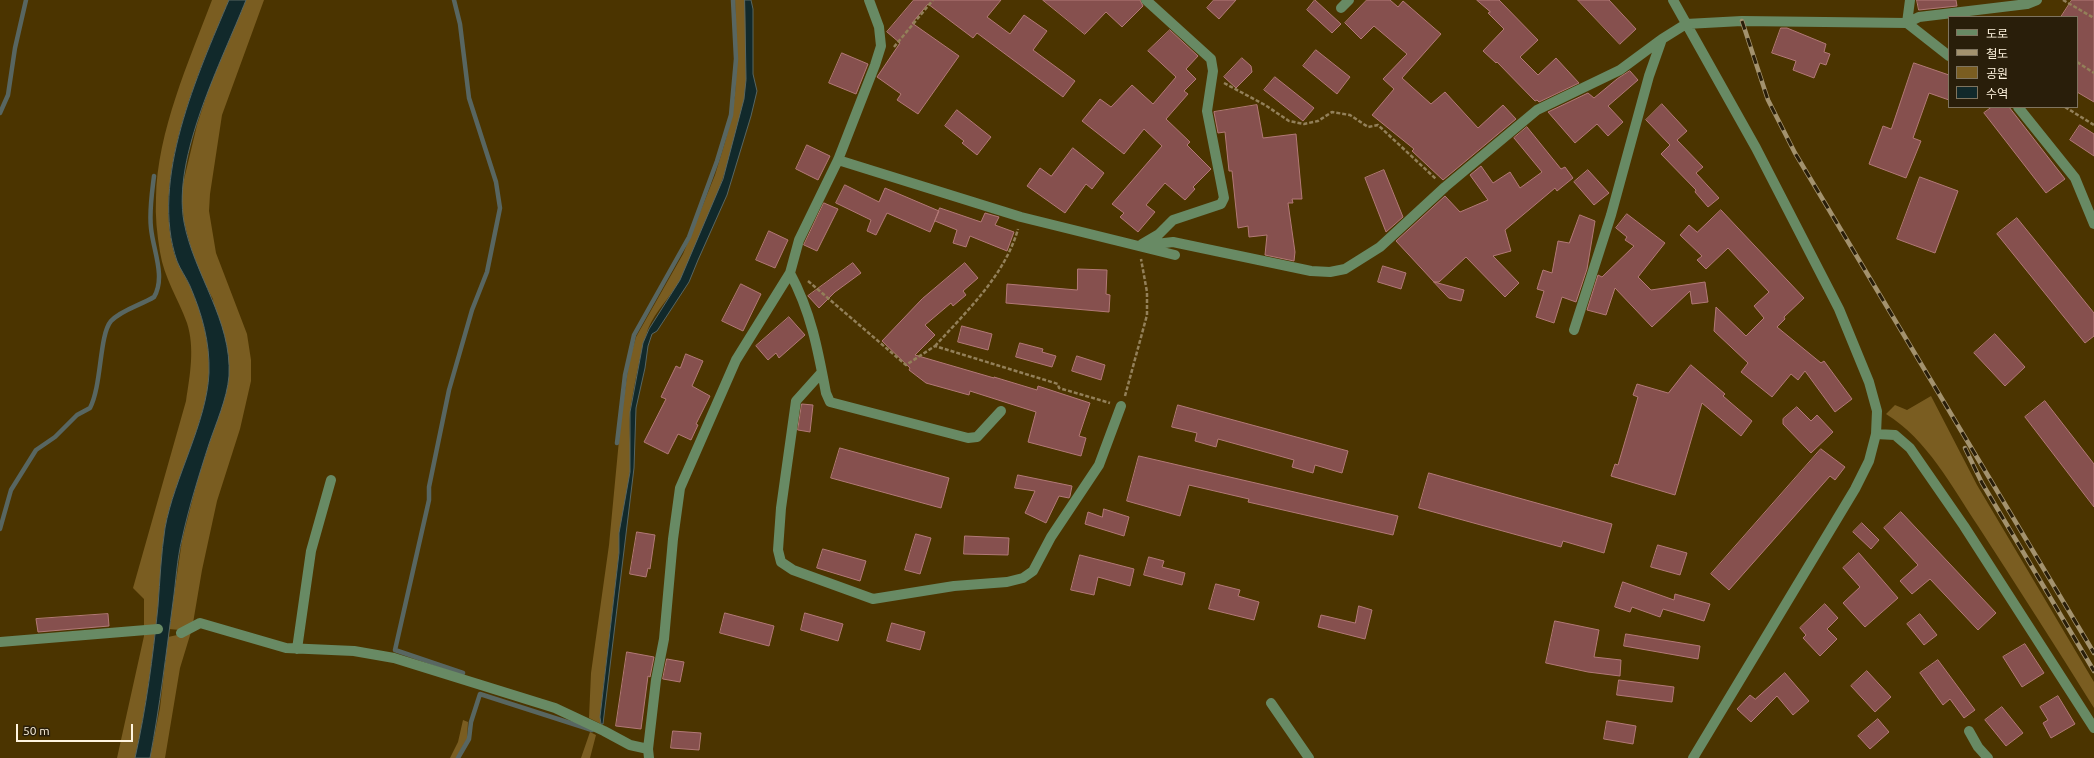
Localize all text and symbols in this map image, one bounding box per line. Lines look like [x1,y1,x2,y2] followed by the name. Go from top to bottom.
[1948,16,2078,108] legend
[1986,27,2008,40] text: 도로
[1986,47,2008,60] text: 철도
[1986,67,2008,80] text: 공원
[1986,87,2008,100] text: 수역
[18,716,135,742] scale bar
[23,724,50,737] text: 50 m

